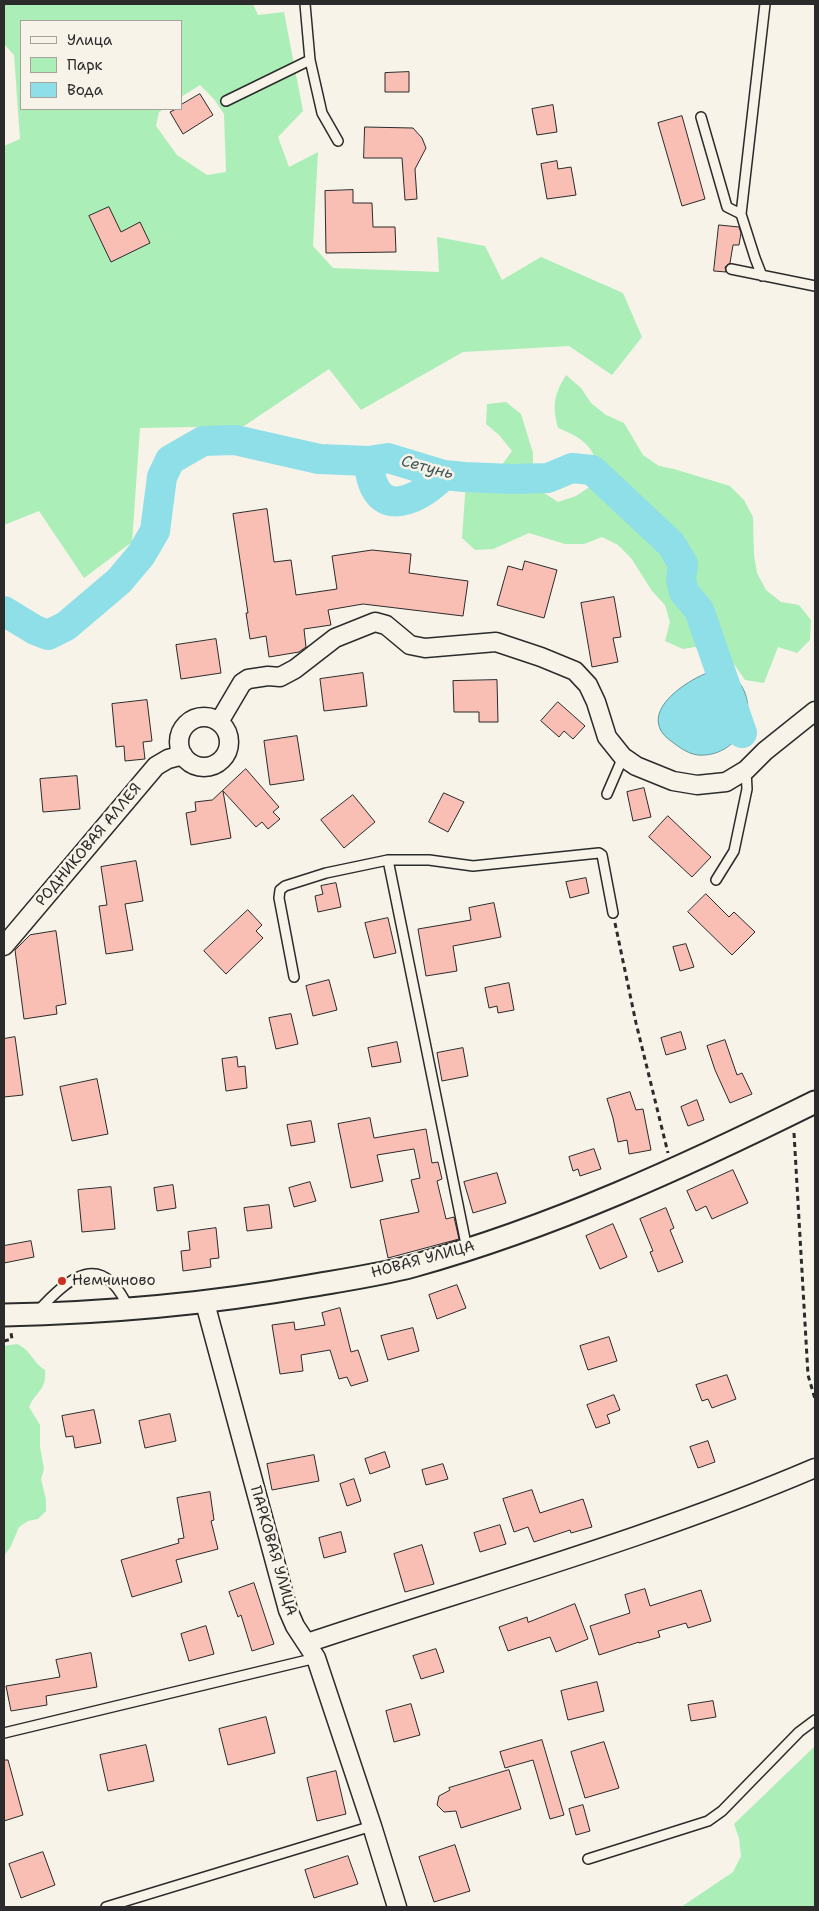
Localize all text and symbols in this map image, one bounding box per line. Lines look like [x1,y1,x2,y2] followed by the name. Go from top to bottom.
[20,20,182,110] legend
[67,30,112,50] text: Улица
[67,55,103,75] text: Парк
[67,80,103,100] text: Вода
[399,452,455,484] water label: Сетунь
[32,780,146,910] street label: РОДНИКОВАЯ АЛЛЕЯ
[369,1238,477,1282] street label: НОВАЯ УЛИЦА
[72,1272,156,1290] place label: Немчиново
[56,1275,68,1287] marker: Немчиново
[246,1484,300,1618] street label: ПАРКОВАЯ УЛИЦА

